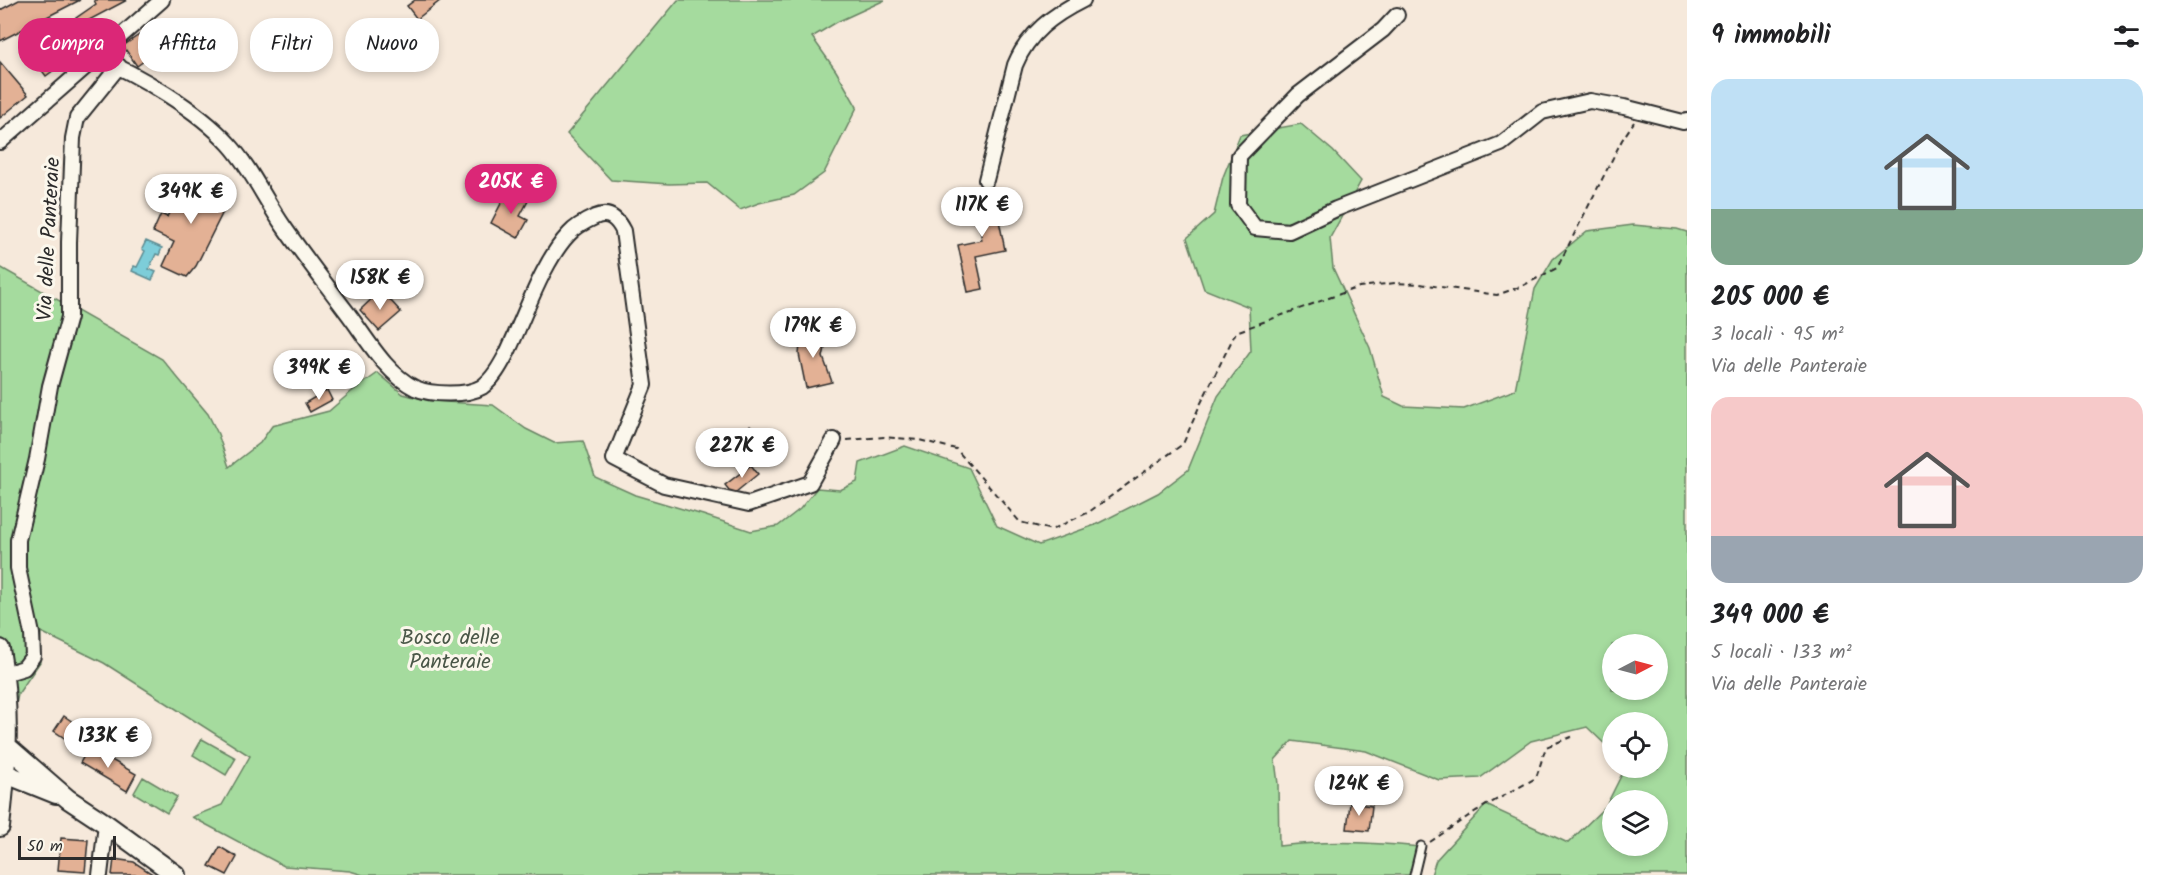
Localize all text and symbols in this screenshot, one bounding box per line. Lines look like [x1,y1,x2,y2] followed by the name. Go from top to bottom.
[1711,15,1831,57] text: 9 immobili
[18,18,126,72] chip: Compra
[138,18,238,72] chip: Affitta
[250,18,333,72] chip: Filtri
[345,18,439,72] chip: Nuovo
[2110,20,2143,53] icon: filters
[1873,118,1981,226] icon: home
[29,156,70,322] street label: Via delle Panteraie
[462,164,560,215] pin: 205K €
[479,167,543,199] text: 205K €
[142,174,240,225] pin: 349K €
[159,177,223,209] text: 349K €
[933,187,1031,238] pin: 117K €
[955,190,1009,222] text: 117K €
[331,260,429,311] pin: 158K €
[350,263,410,295] text: 158K €
[1711,277,1829,319] text: 205 000 €
[764,308,862,359] pin: 179K €
[784,311,842,343] text: 179K €
[1711,319,1844,351] text: 3 locali · 95 m²
[270,350,368,401] pin: 399K €
[1711,351,1867,383] text: Via delle Panteraie
[287,353,351,385] text: 399K €
[693,428,791,479] pin: 227K €
[709,431,775,463] text: 227K €
[1873,436,1981,544] icon: home
[1711,595,1829,637] text: 349 000 €
[401,622,500,679] park label: Bosco delle Panteraie
[1602,634,1668,700] north arrow
[1602,634,1668,856] map controls
[1711,637,1852,669] text: 5 locali · 133 m²
[1711,669,1867,701] text: Via delle Panteraie
[1602,712,1668,778] button: locate
[59,718,157,769] pin: 133K €
[78,721,138,753] text: 133K €
[1310,766,1408,817] pin: 124K €
[1328,769,1390,801] text: 124K €
[1602,790,1668,856] button: layers
[18,833,116,860] scale bar
[27,834,63,859] text: 50 m

